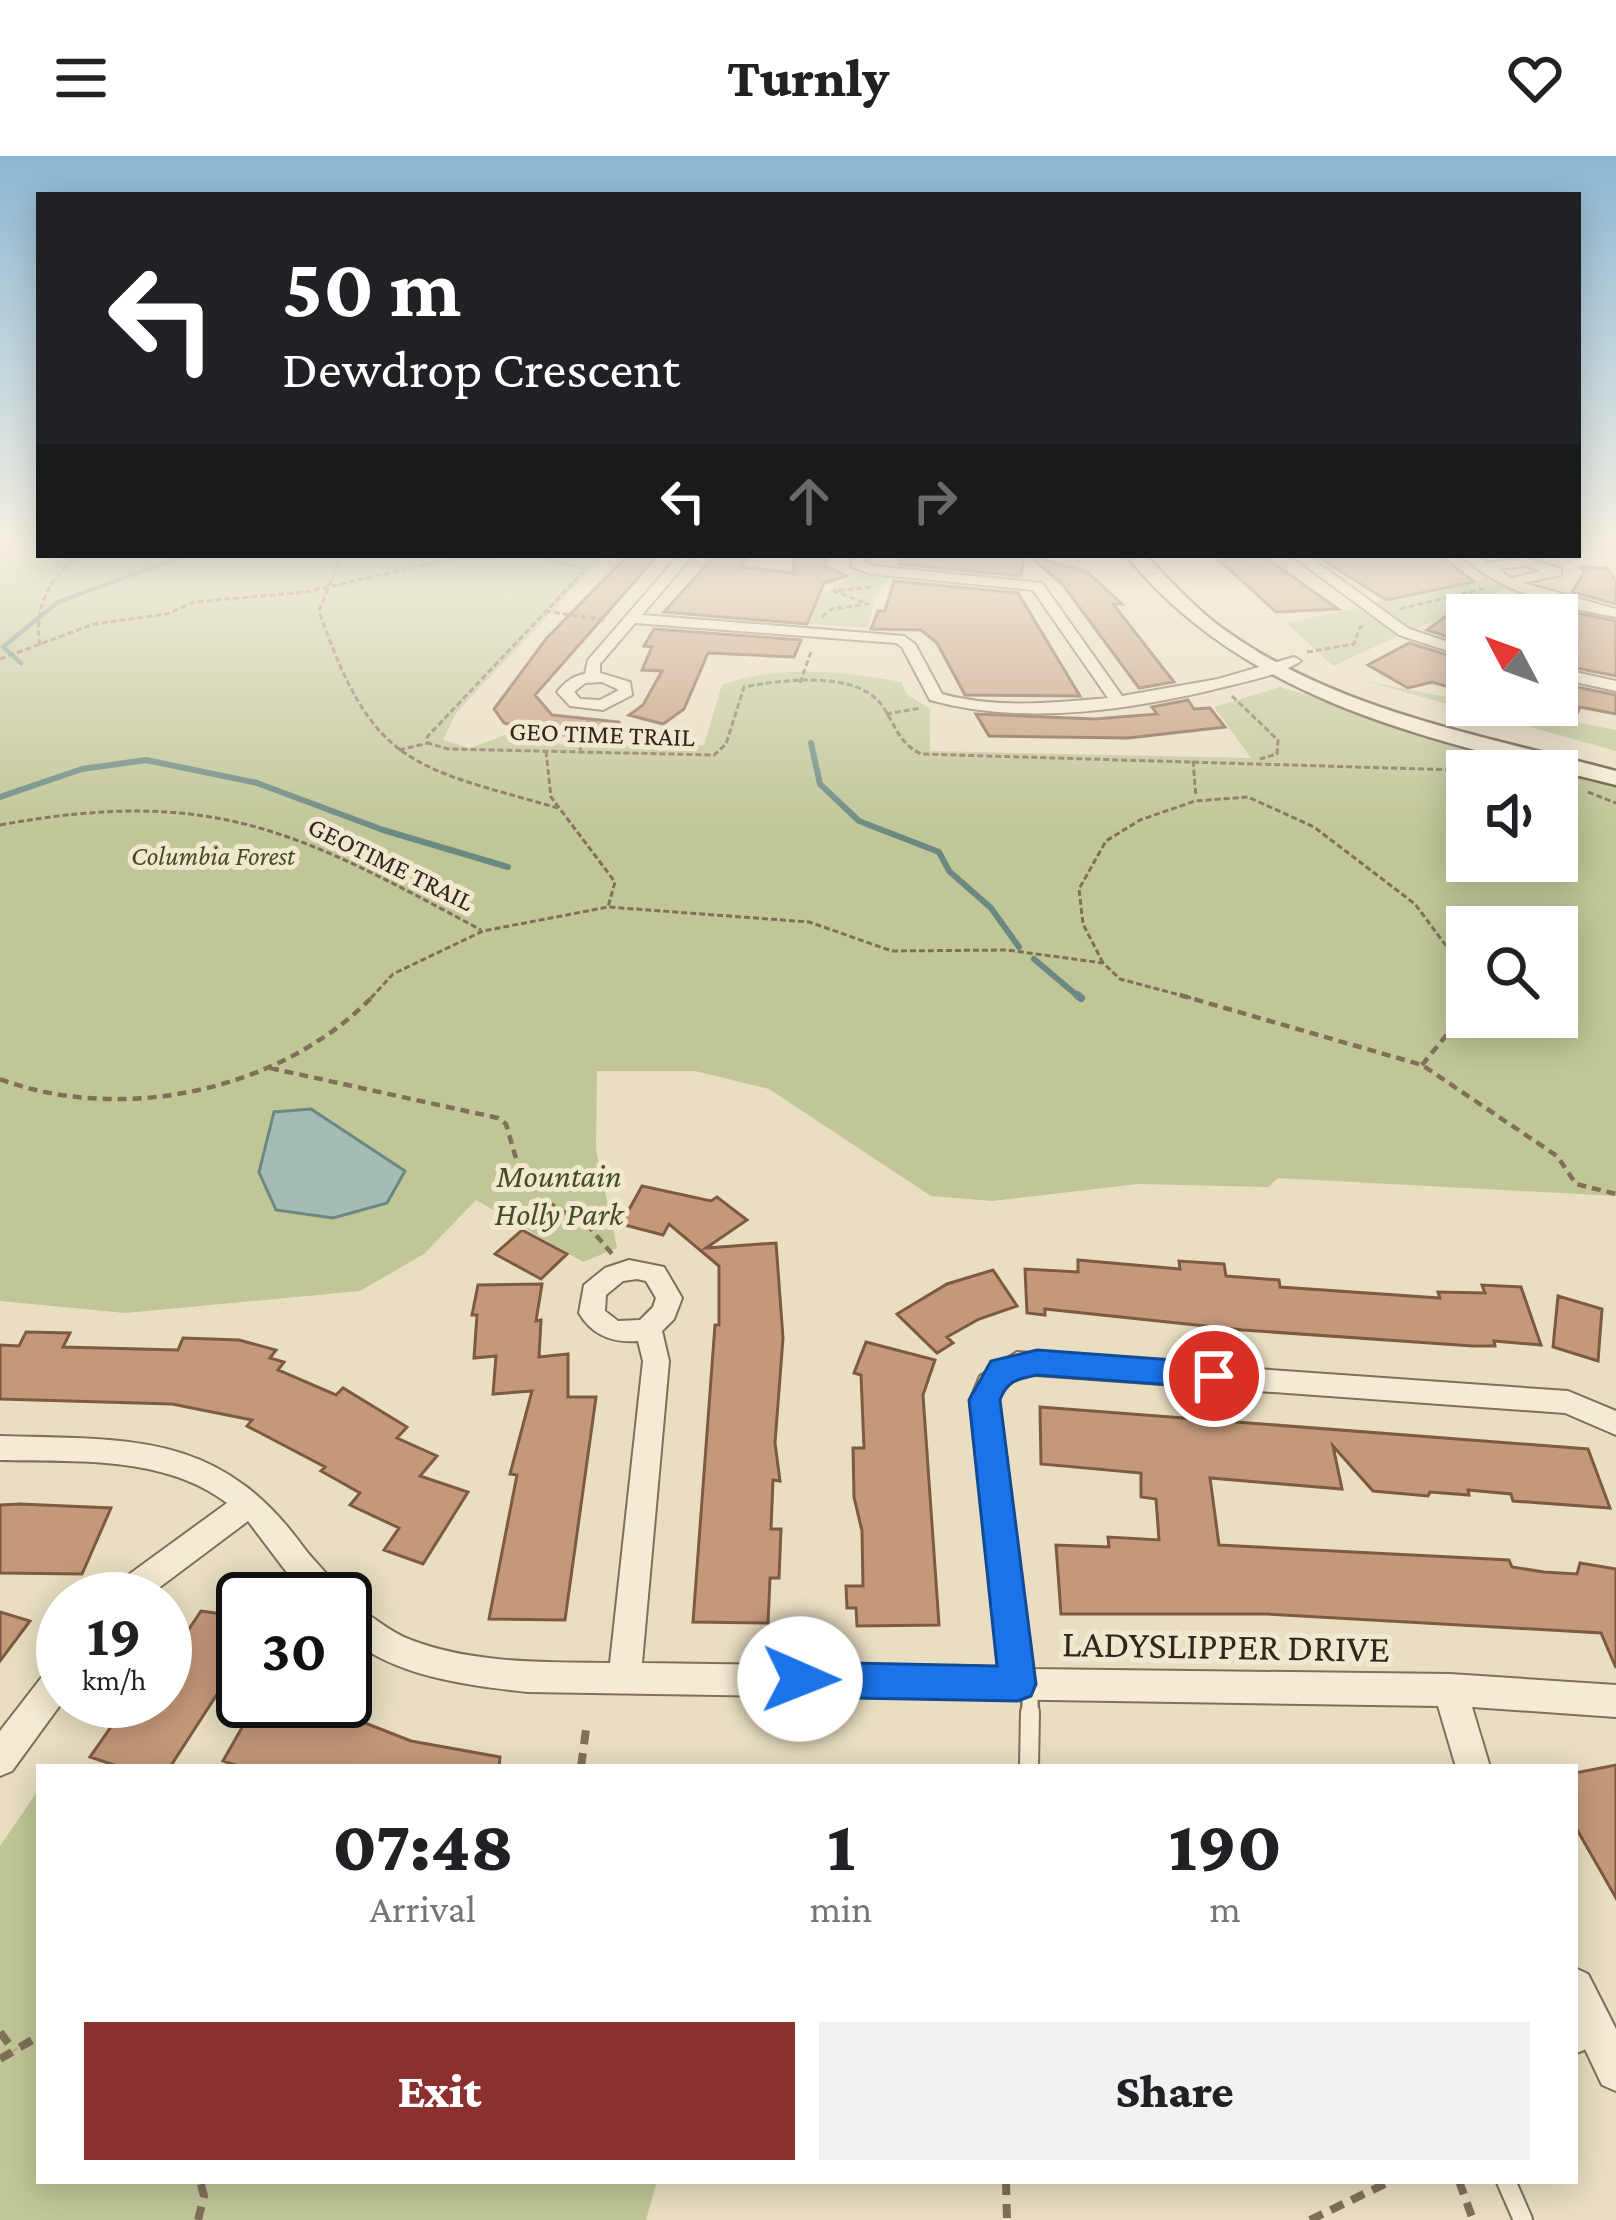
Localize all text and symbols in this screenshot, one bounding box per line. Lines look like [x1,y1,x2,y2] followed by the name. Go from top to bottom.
[48,45,114,111] icon: menu
[1502,45,1568,111] icon: heart
[727,48,889,108] text: Turnly
[84,240,240,396] icon: left
[282,241,461,334] text: 50 m
[282,339,680,399] text: Dewdrop Crescent
[650,468,716,534] icon: left
[776,468,842,534] icon: ahead
[902,468,968,534] icon: right
[1446,594,1578,726] north arrow
[1446,594,1578,1038] map controls
[509,716,696,752] street label: GEO TIME TRAIL
[1446,750,1578,882] button: sound
[303,811,479,917] street label: GEOTIME TRAIL
[131,841,296,871] park label: Columbia Forest
[1446,906,1578,1038] button: search
[495,1157,625,1232] park label: Mountain Holly Park
[1163,1325,1265,1427] pin
[1181,1343,1247,1409] icon: arrive
[216,1572,372,1728] speed limit sign: 30
[86,1601,142,1668] text: 19
[737,1616,863,1742] position arrow
[1062,1621,1390,1670] street label: LADYSLIPPER DRIVE
[82,1663,146,1696] text: km/h
[332,1805,514,1885] text: 07:48
[827,1805,855,1885] text: 1
[1168,1805,1282,1885] text: 190
[370,1887,476,1930] text: Arrival
[810,1887,872,1930] text: min
[1209,1887,1241,1930] text: m
[84,2022,795,2160] button: Exit
[819,2022,1530,2160] button: Share

